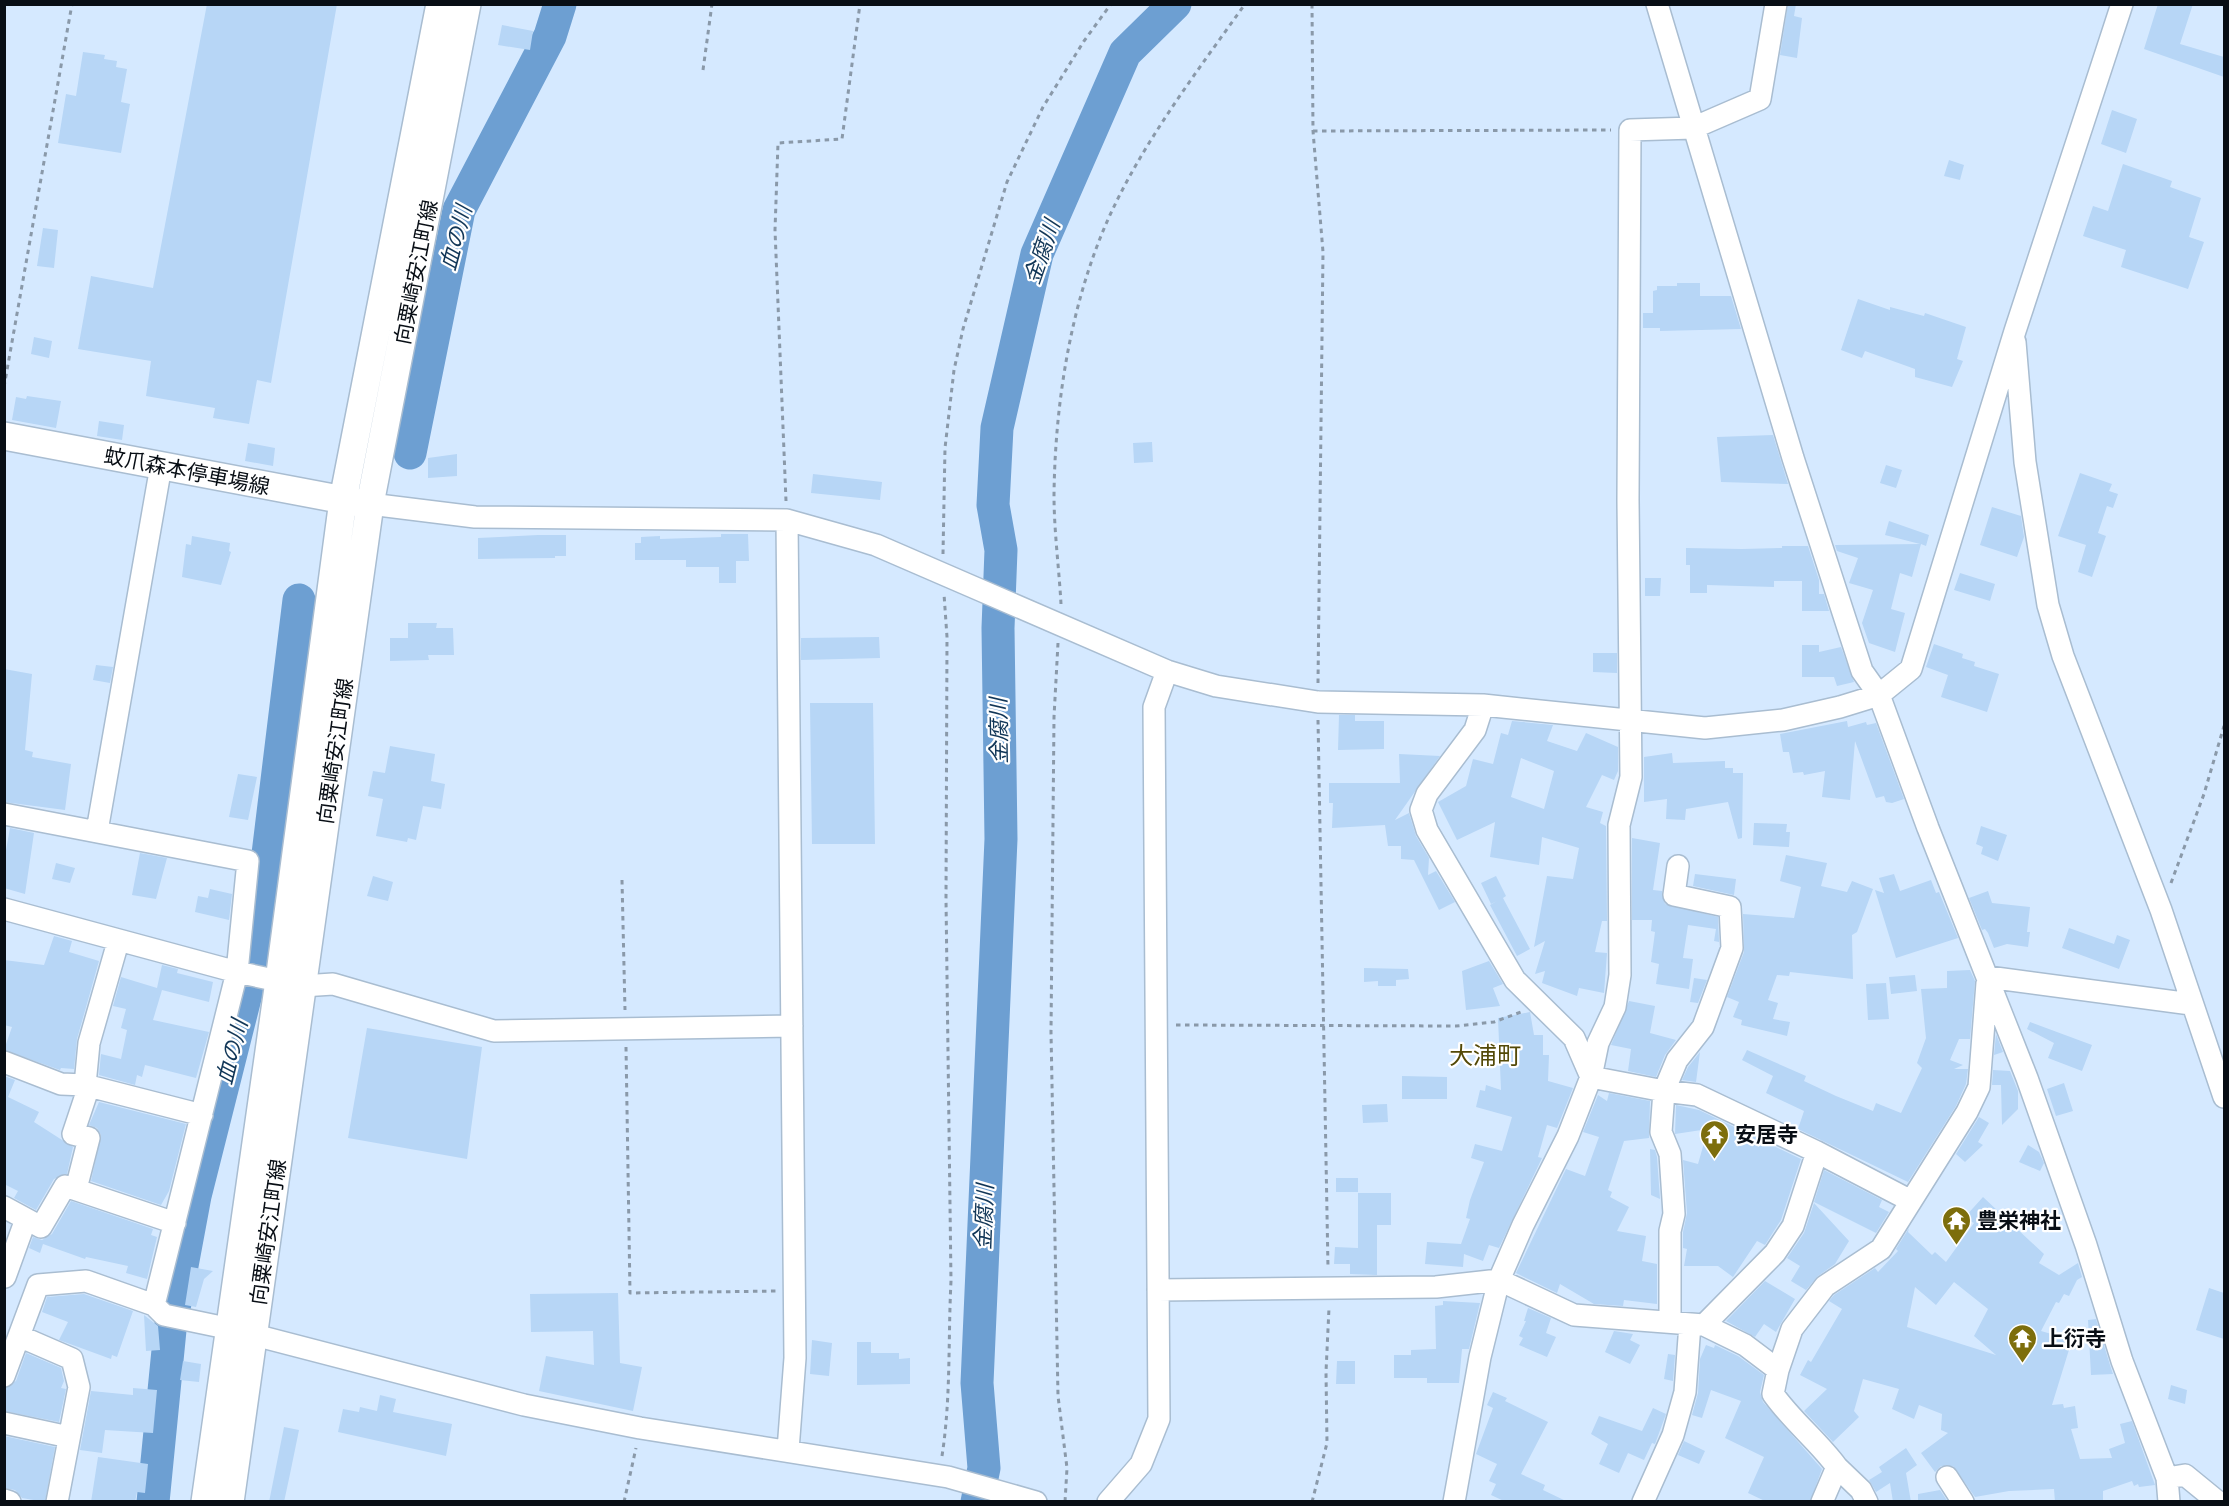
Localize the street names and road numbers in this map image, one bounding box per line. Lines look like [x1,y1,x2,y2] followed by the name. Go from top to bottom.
[390,197,442,347] street label: 向粟崎安江町線
[102,443,272,499] street label: 蚊爪森本停車場線
[312,676,358,826] street label: 向粟崎安江町線
[245,1157,291,1307] street label: 向粟崎安江町線

